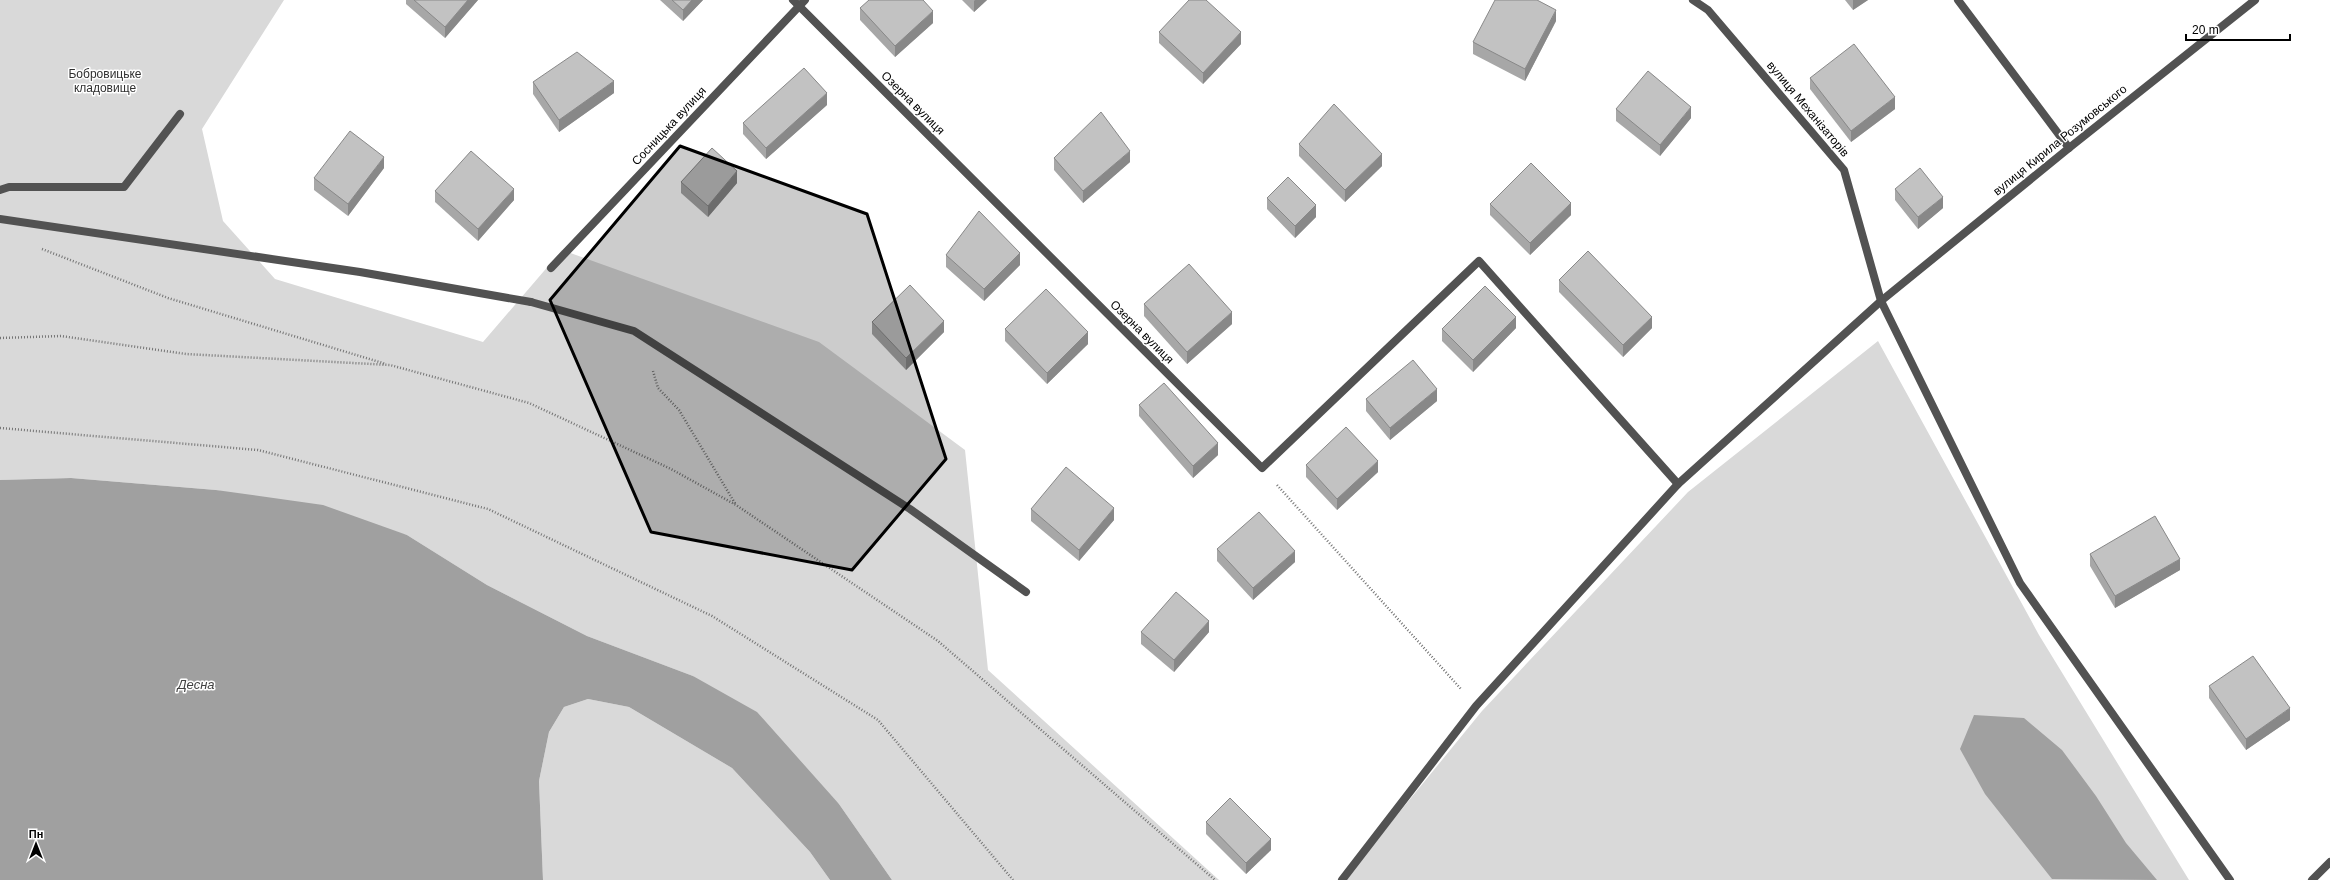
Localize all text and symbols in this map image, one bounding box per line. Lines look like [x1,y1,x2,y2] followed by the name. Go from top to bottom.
[2186,16,2290,42] scale bar
[2192,23,2219,37] text: 20 m
[1764,58,1852,160] street label: вулиця Механізаторів
[68,67,142,95] park label: Бобровицьке кладовище
[878,68,948,138] street label: Озерна вулиця
[1990,82,2130,198] street label: вулиця Кирила Розумовського
[629,84,709,168] street label: Сосницька вулиця
[1107,297,1177,367] street label: Озерна вулиця
[175,677,215,692] water label: Десна
[16,824,56,864] north arrow
[29,828,43,840] text: Пн

